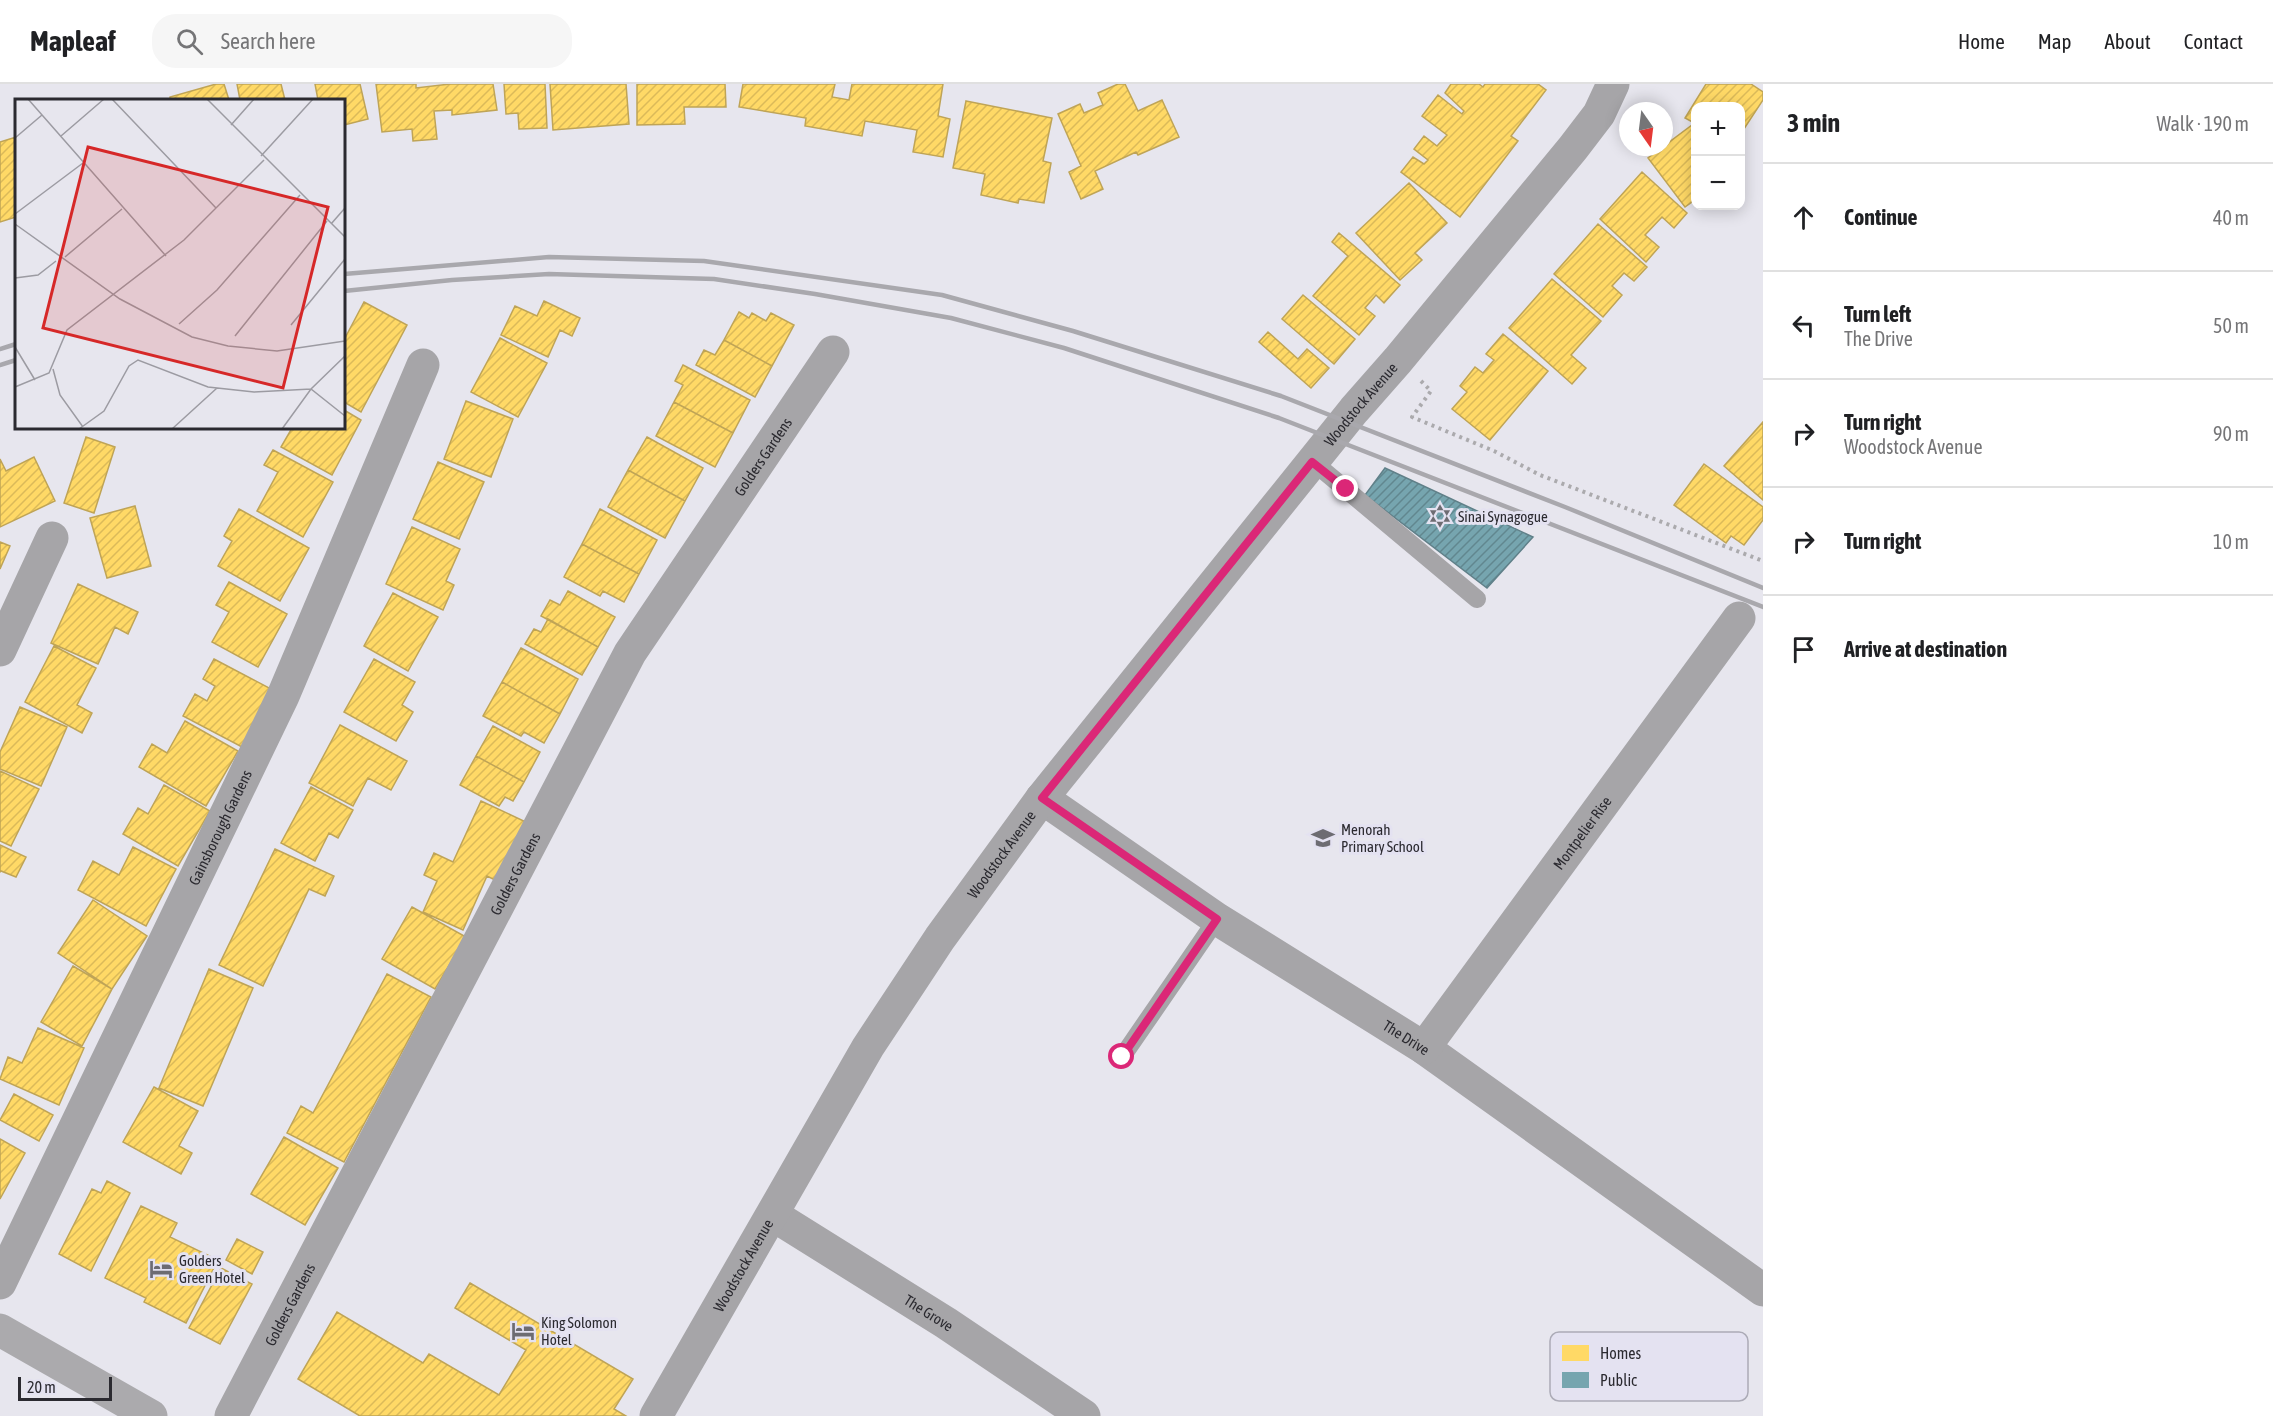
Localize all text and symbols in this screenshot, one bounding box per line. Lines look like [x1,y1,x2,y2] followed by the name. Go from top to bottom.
[152,14,572,68] search box
[30,25,116,57] text: Mapleaf
[173,25,206,58] icon: search
[221,28,316,54] text: Search here
[1958,29,2005,53] text: Home
[2038,29,2072,53] text: Map
[2105,29,2151,53] text: About
[2184,29,2243,53] text: Contact
[15,99,345,429] inset map
[1619,102,1673,156] north arrow
[1691,102,1745,210] map controls
[1691,102,1745,156] button: +
[1787,108,1840,138] text: 3 min
[2157,112,2249,135] text: Walk · 190 m
[1691,156,1745,210] button: −
[1787,201,1820,234] icon: ahead
[1844,204,1918,230] text: Continue
[2213,206,2249,229] text: 40 m
[1844,301,1911,327] text: Turn left
[1787,309,1820,342] icon: left
[2213,314,2249,337] text: 50 m
[1844,327,1913,350] text: The Drive
[1320,359,1401,449] street label: Woodstock Avenue
[1844,409,1921,435] text: Turn right
[730,414,795,499] street label: Golders Gardens
[1787,417,1820,450] icon: right
[2213,422,2249,445] text: 90 m
[1844,435,1983,458] text: Woodstock Avenue
[1332,475,1358,501] route end
[1427,503,1453,529] synagogue icon: Sinai Synagogue
[1458,508,1548,525] place label: Sinai Synagogue
[1787,525,1820,558] icon: right
[1844,528,1921,554] text: Turn right
[2213,530,2249,553] text: 10 m
[1787,633,1820,666] icon: arrive
[1844,636,2007,662] text: Arrive at destination
[185,767,255,887] street label: Gainsborough Gardens
[1549,793,1614,873] street label: Montpelier Rise
[964,807,1039,901] street label: Woodstock Avenue
[1341,821,1424,855] place label: Menorah Primary School
[1310,825,1336,851] school or university icon: Menorah Primary School
[486,830,543,918] street label: Golders Gardens
[1380,1016,1433,1058] street label: The Drive
[1108,1043,1134,1069] route start
[709,1216,776,1314] street label: Woodstock Avenue
[179,1252,245,1286] place label: Golders Green Hotel
[148,1256,174,1282] hotel icon: Golders Green Hotel
[261,1260,318,1348] street label: Golders Gardens
[901,1291,957,1334] street label: The Grove
[541,1314,617,1348] place label: King Solomon Hotel
[510,1318,536,1344] hotel icon: King Solomon Hotel
[1550,1332,1748,1401] legend
[1600,1344,1642,1362] text: Homes
[1600,1371,1637,1389] text: Public
[18,1374,112,1402] scale bar
[27,1378,56,1396] text: 20 m

